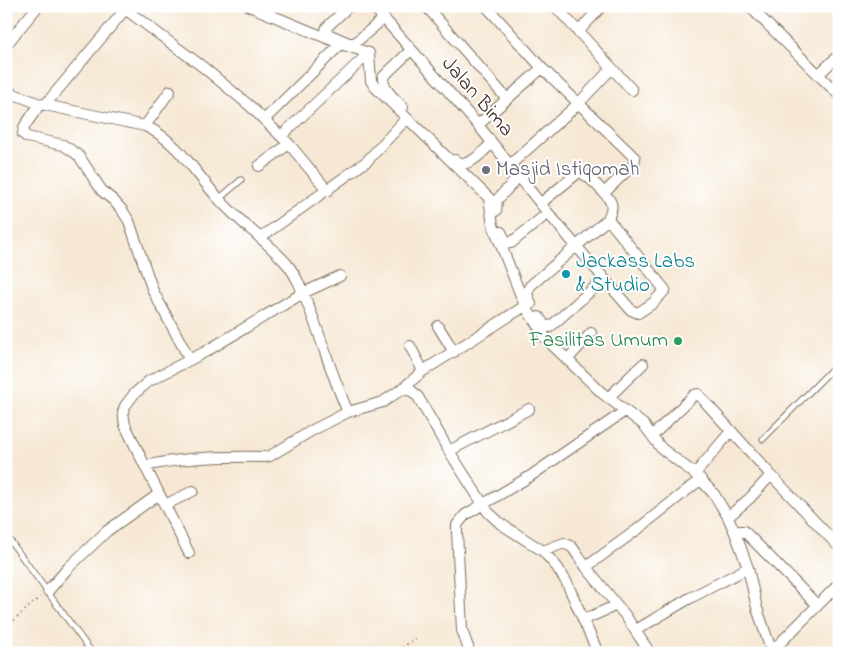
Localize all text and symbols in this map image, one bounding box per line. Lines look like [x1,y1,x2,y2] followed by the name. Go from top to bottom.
[434,50,520,144] street label: Jalan Bima
[496,155,640,185] place label: Masjid Istiqomah
[480,164,492,176] marker: Masjid Istiqomah
[576,247,695,301] place label: Jackass Labs & Studio
[560,268,572,280] marker: Jackass Labs & Studio
[528,326,668,356] place label: Fasilitas Umum
[672,335,684,347] marker: Fasilitas Umum

